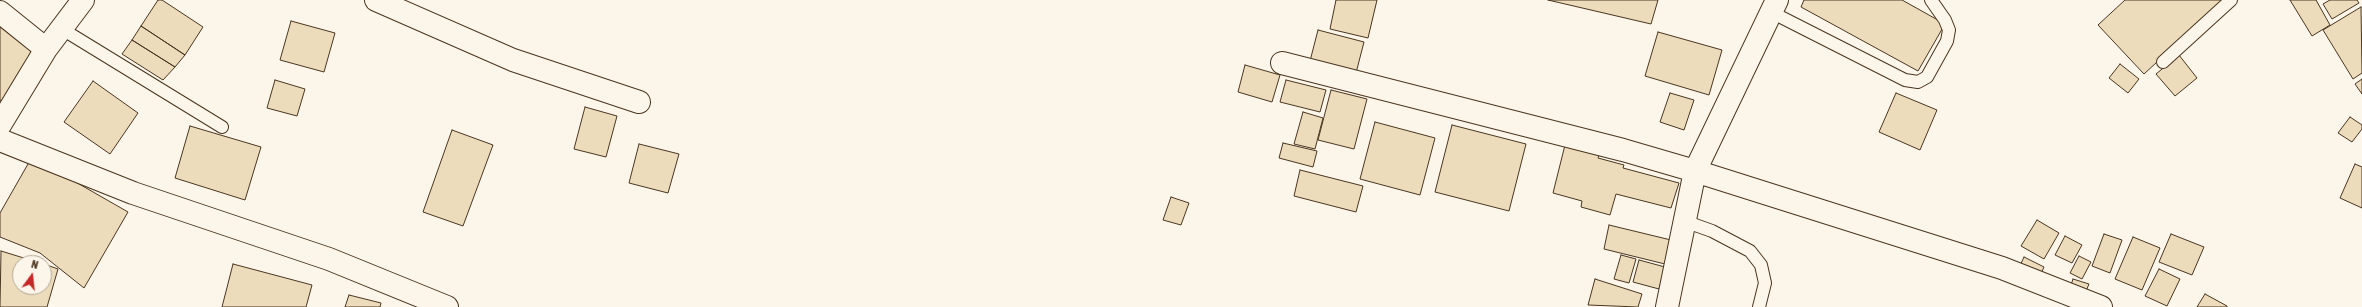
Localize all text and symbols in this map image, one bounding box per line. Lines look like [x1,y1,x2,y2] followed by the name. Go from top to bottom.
[12,255,52,295] north arrow
[30,258,40,271] text: N

